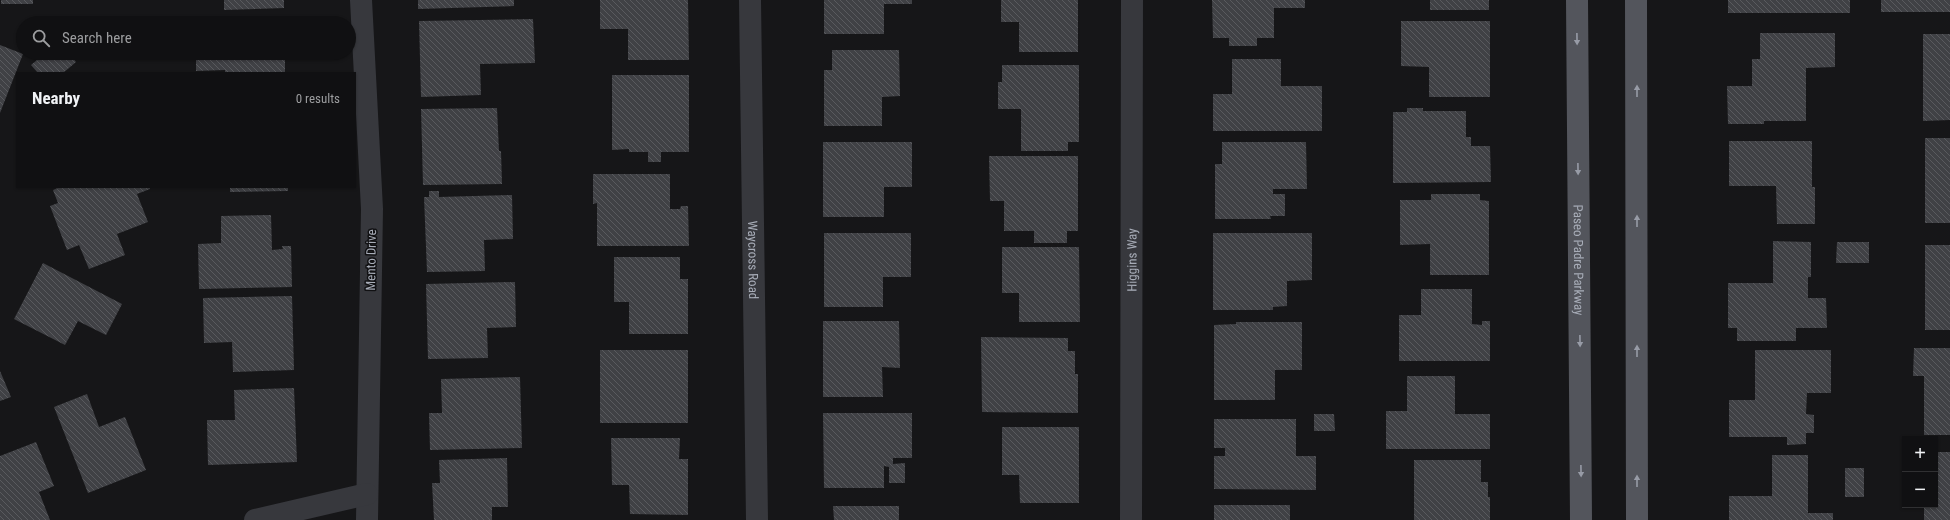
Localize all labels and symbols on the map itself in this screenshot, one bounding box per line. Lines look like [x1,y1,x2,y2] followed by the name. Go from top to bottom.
[1574,33,1580,46] one-way arrow
[1634,84,1640,97] one-way arrow
[1575,163,1581,176] one-way arrow
[1571,204,1587,316] street label: Paseo Padre Parkway
[1634,214,1640,227] one-way arrow
[745,221,762,299] street label: Waycross Road
[1124,228,1139,292] street label: Higgins Way
[363,229,379,291] street label: Mento Drive
[1577,335,1583,348] one-way arrow
[1634,344,1640,357] one-way arrow
[1578,465,1584,478] one-way arrow
[1634,474,1640,487] one-way arrow

